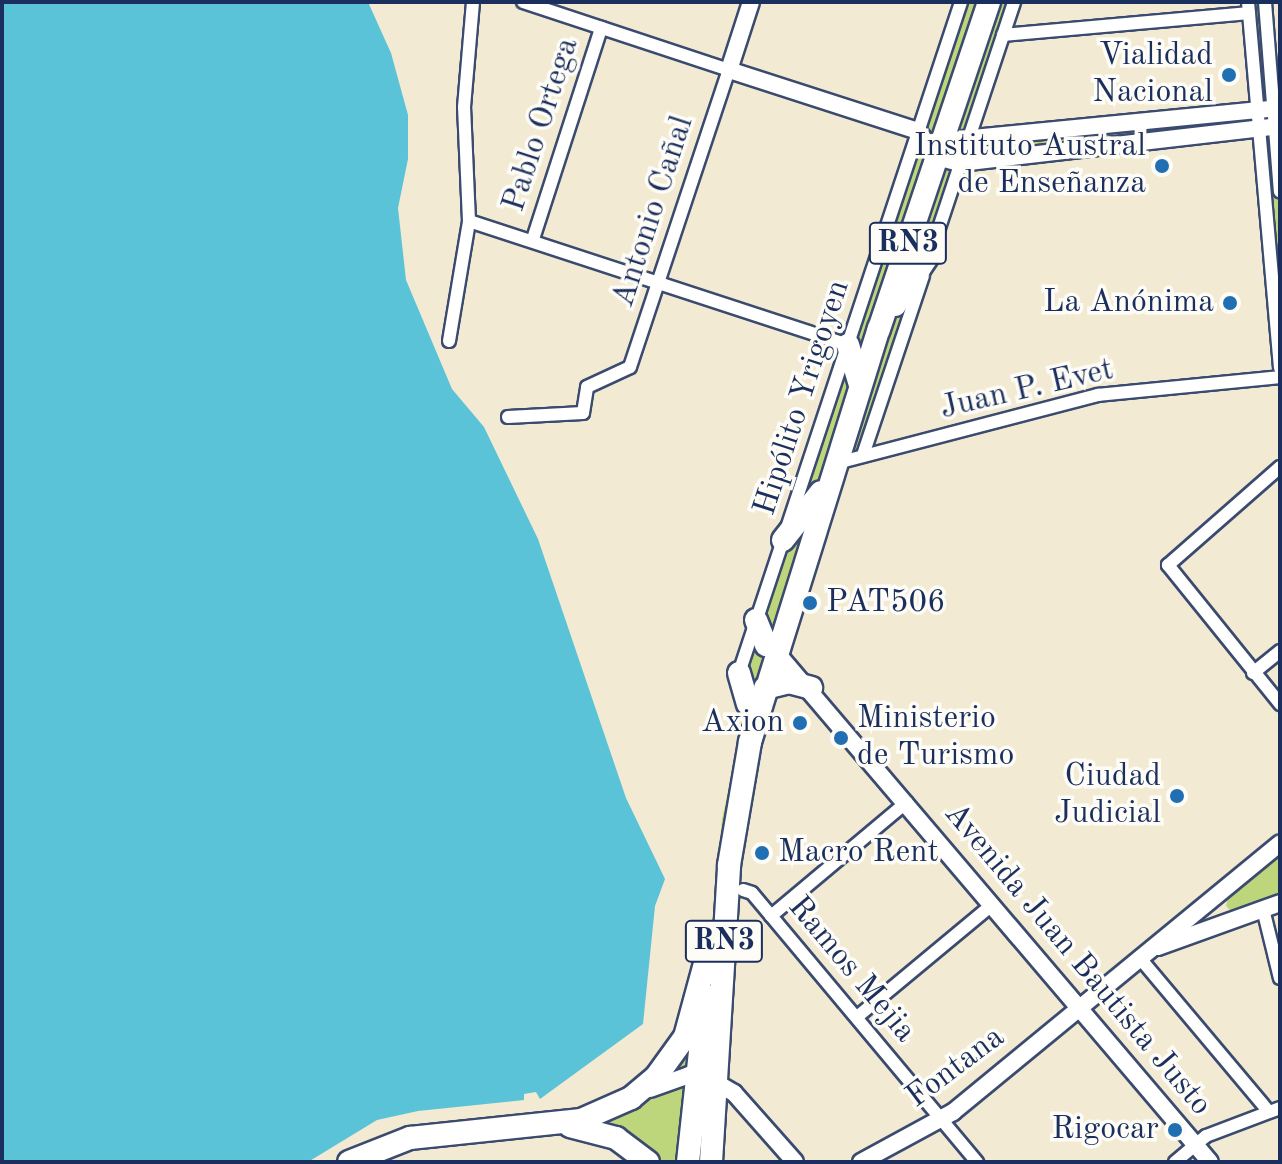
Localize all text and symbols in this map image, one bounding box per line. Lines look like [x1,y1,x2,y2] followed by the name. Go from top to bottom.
[496,33,588,217] street label: Pablo Ortega
[1092,38,1213,113] place label: Vialidad Nacional
[1220,66,1238,84] marker: Vialidad Nacional
[605,112,703,312] street label: Antonio Cañal
[914,129,1146,204] place label: Instituto Austral de Enseñanza
[1153,157,1171,175] marker: Instituto Austral de Enseñanza
[868,217,948,269] road number: RN3
[747,275,859,521] street label: Hipólito Yrigoyen
[1043,284,1214,322] place label: La Anónima
[1221,294,1239,312] marker: La Anónima
[937,351,1117,429] street label: Juan P. Evet
[826,584,946,622] place label: PAT506
[801,594,819,612] marker: PAT506
[857,701,1014,776] place label: Ministerio de Turismo
[701,704,784,742] place label: Axion
[791,714,809,732] marker: Axion
[832,729,850,747] marker: Ministerio de Turismo
[1054,759,1161,834] place label: Ciudad Judicial
[1168,787,1186,805] marker: Ciudad Judicial
[935,796,1219,1124] street label: Avenida Juan Bautista Justo
[778,834,939,872] place label: Macro Rent
[753,844,771,862] marker: Macro Rent
[779,889,923,1051] street label: Ramos Mejia
[684,915,764,967] road number: RN3
[899,1019,1013,1117] street label: Fontana
[1051,1111,1159,1149] place label: Rigocar
[1166,1121,1184,1139] marker: Rigocar

